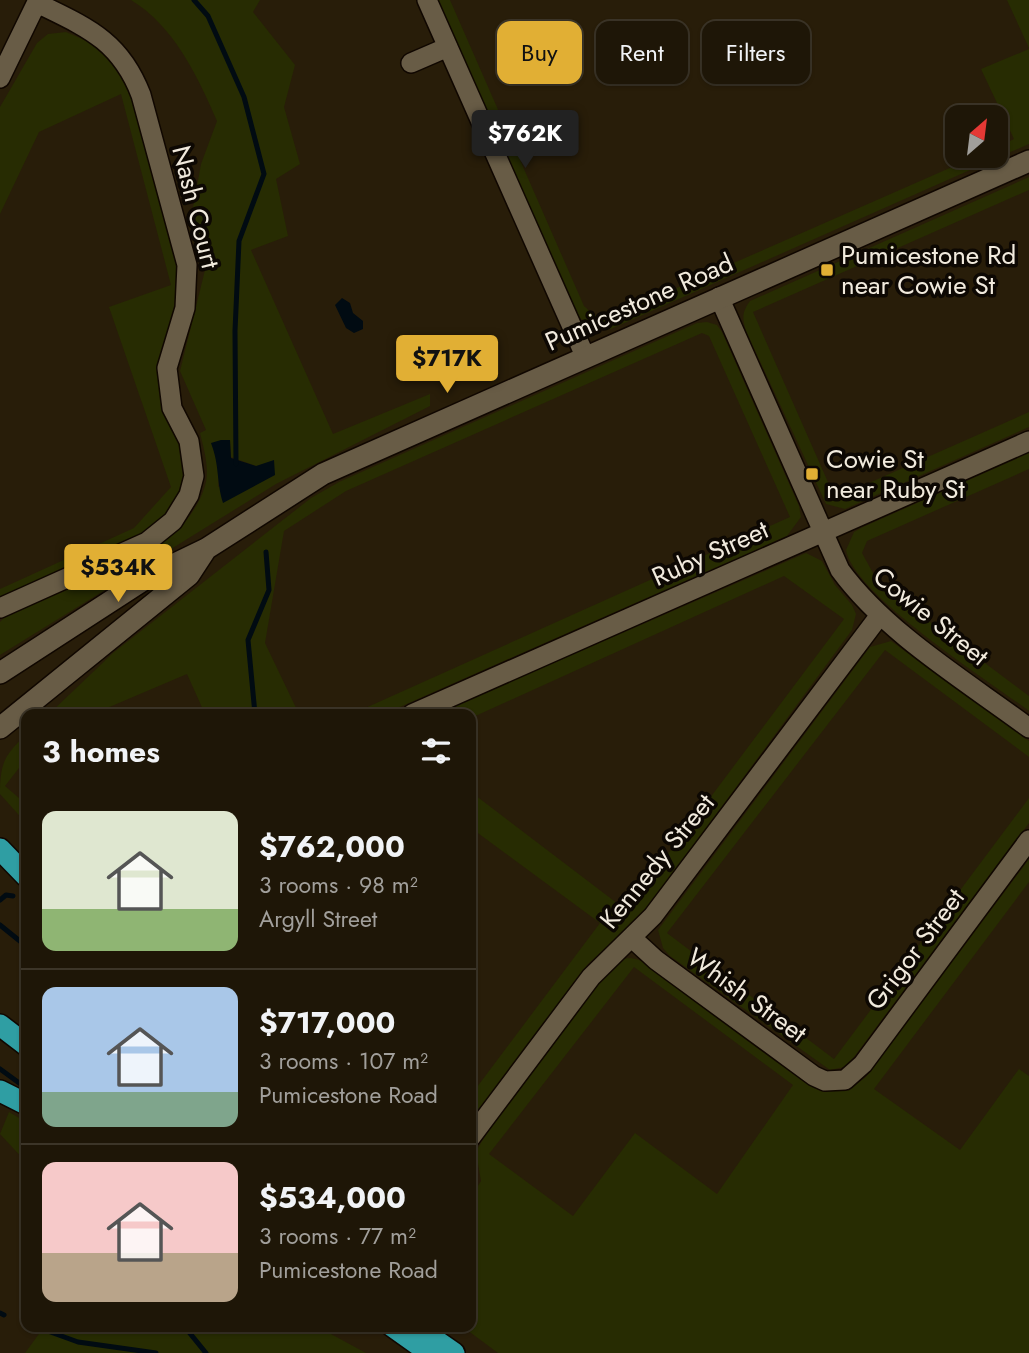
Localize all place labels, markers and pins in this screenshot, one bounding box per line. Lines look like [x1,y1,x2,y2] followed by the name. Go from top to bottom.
[476,110,574,170] pin: $762K
[841,236,1016,304] place label: Pumicestone Rd near Cowie St
[819,262,835,278] marker: Pumicestone Rd near Cowie St
[398,336,496,395] pin: $717K
[826,440,965,508] place label: Cowie St near Ruby St
[804,466,820,482] marker: Cowie St near Ruby St
[69,544,167,604] pin: $534K

